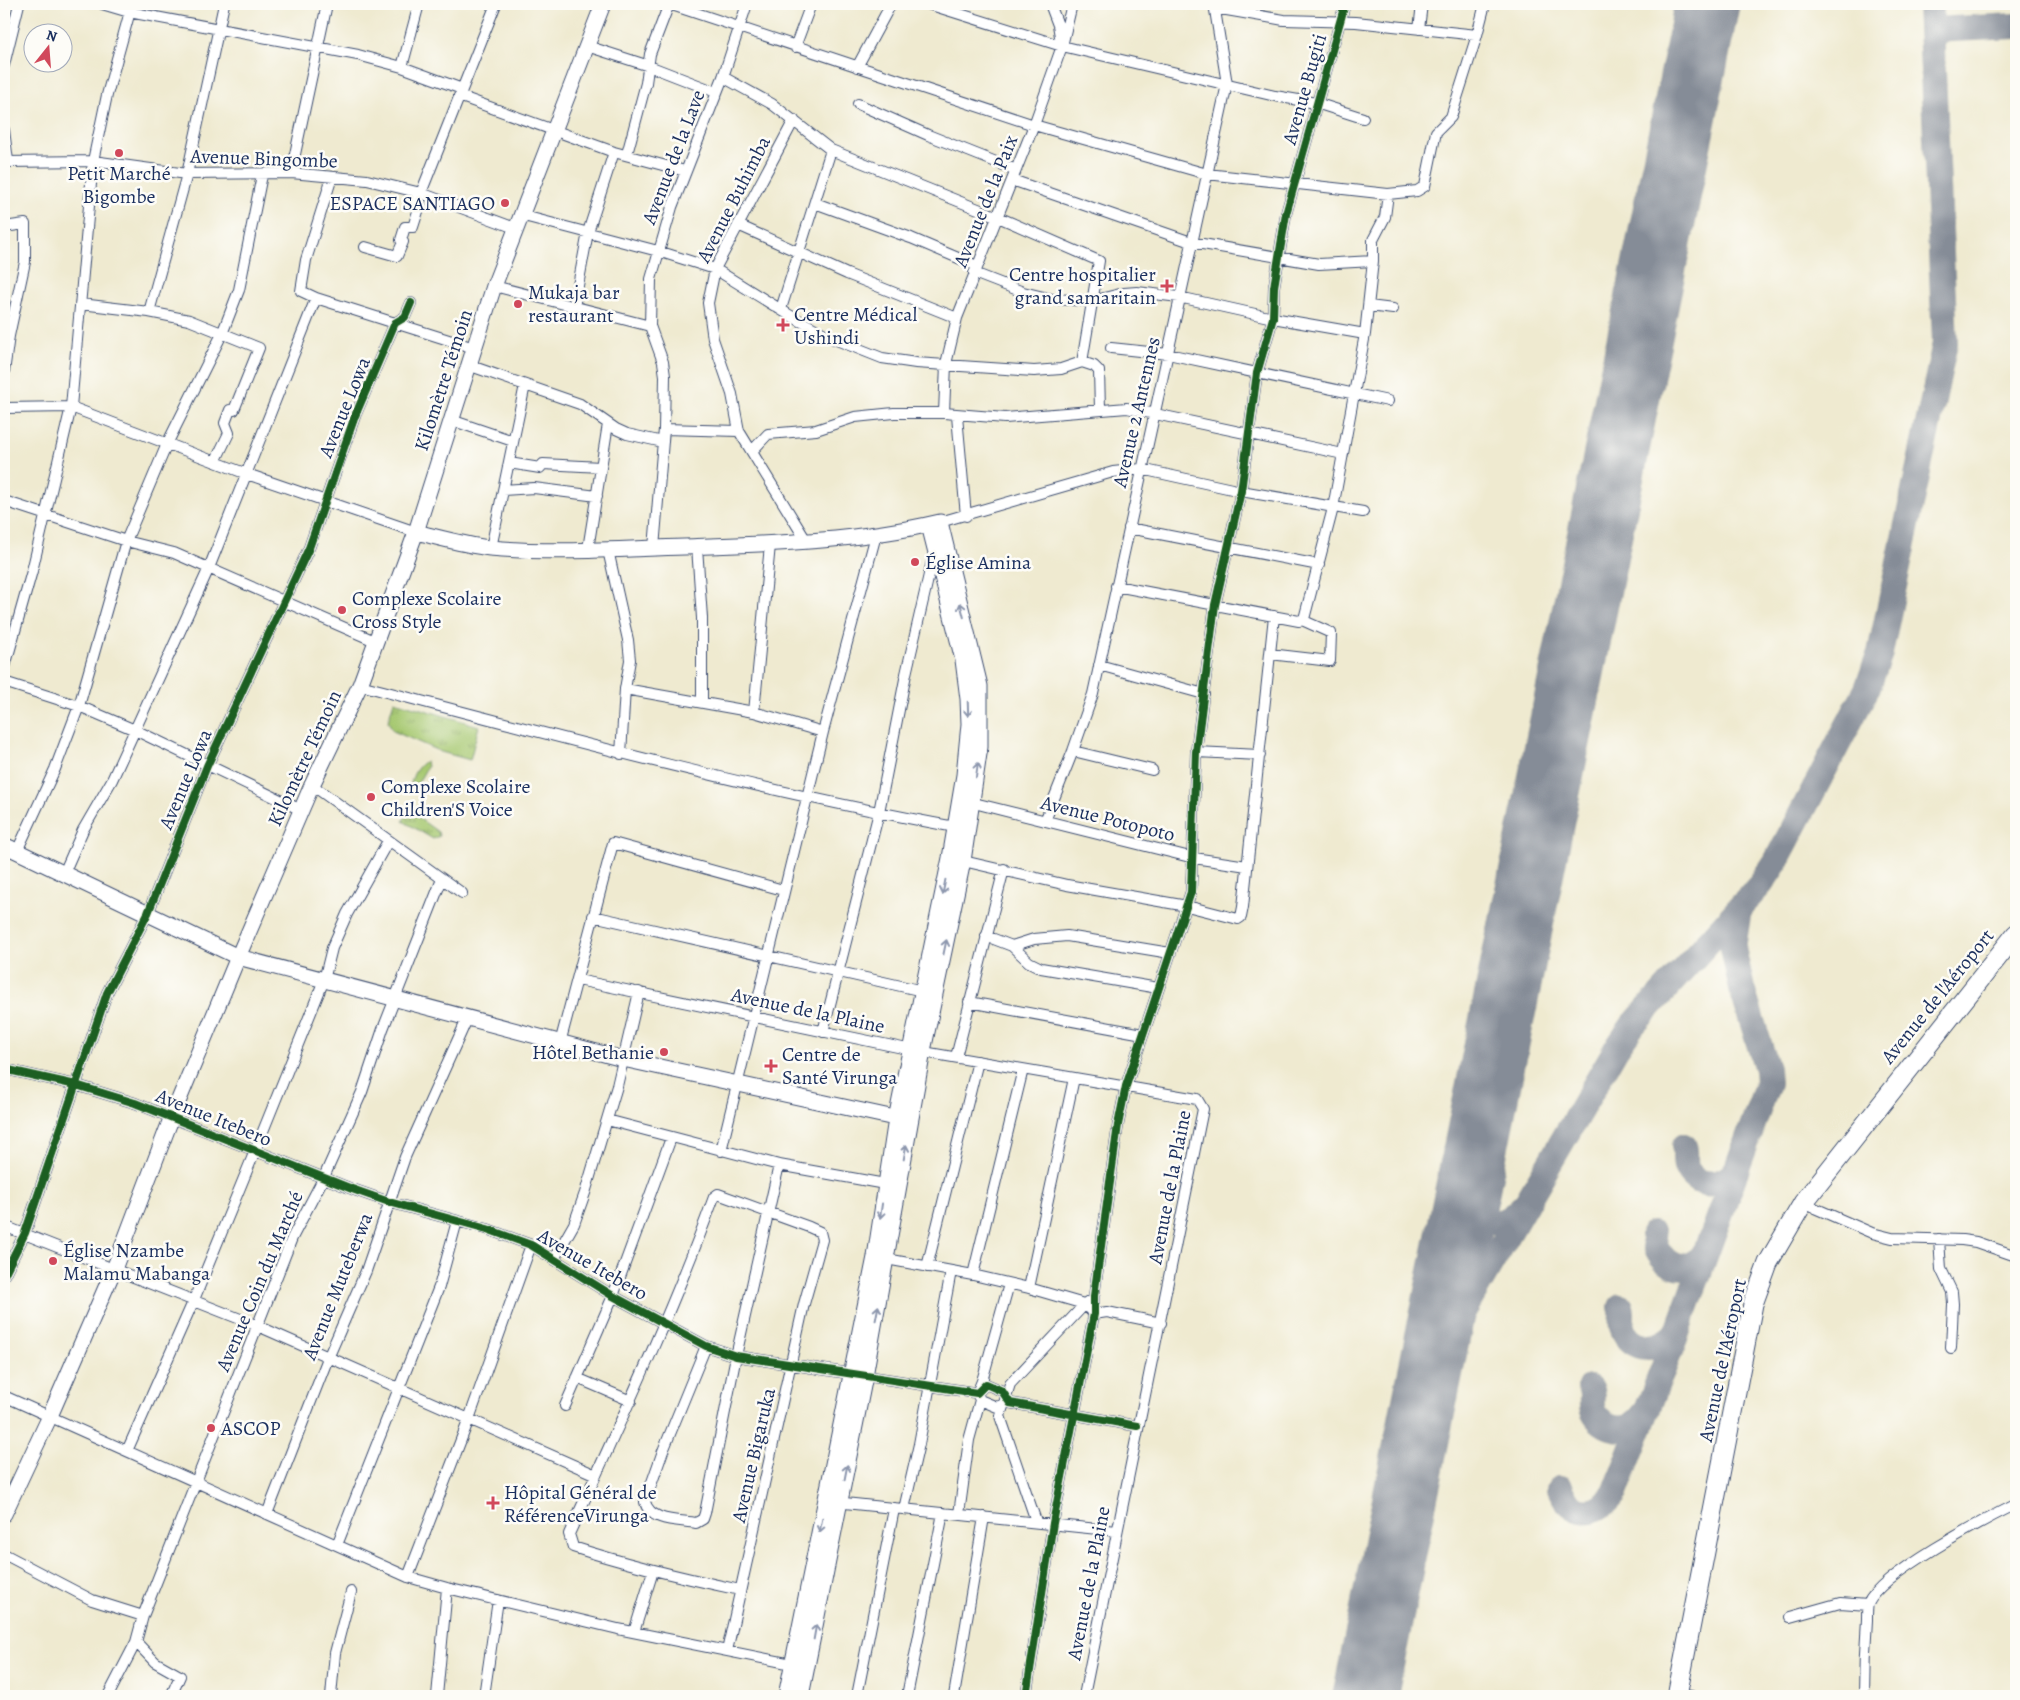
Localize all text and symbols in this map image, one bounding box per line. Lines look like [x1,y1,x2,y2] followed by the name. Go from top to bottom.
[22,22,72,72] north arrow
[44,25,59,47] text: N
[1275,31,1333,149] street label: Avenue Bugiti
[635,86,712,229] street label: Avenue de la Lave
[689,131,777,268] street label: Avenue Buhimba
[946,131,1024,272] street label: Avenue de la Paix
[189,142,338,175] street label: Avenue Bingombe
[113,147,125,159] marker: Petit Marché Bigombe
[67,160,171,210] place label: Petit Marché Bigombe
[329,190,495,217] place label: ESPACE SANTIAGO
[499,197,511,209] marker: ESPACE SANTIAGO
[1009,261,1156,311] place label: Centre hospitalier grand samaritain
[528,279,620,329] place label: Mukaja bar restaurant
[1160,279,1174,293] marker: Centre hospitalier grand samaritain
[512,298,524,310] marker: Mukaja bar restaurant
[794,301,917,351] place label: Centre Médical Ushindi
[408,306,479,454] street label: Kilomètre Témoin
[776,318,790,332] marker: Centre Médical Ushindi
[1106,334,1167,491] street label: Avenue 2 Antennes
[312,352,377,463] street label: Avenue Lowa
[925,549,1032,576] place label: Église Amina
[909,556,921,568] marker: Église Amina
[352,585,501,635] place label: Complexe Scolaire Cross Style
[957,602,966,618] one-way arrow
[336,604,348,616] marker: Complexe Scolaire Cross Style
[261,686,348,831] street label: Kilomètre Témoin
[964,700,973,716] one-way arrow
[152,724,219,834] street label: Avenue Lowa
[972,762,982,778] one-way arrow
[381,773,530,823] place label: Complexe Scolaire Children'S Voice
[1037,789,1178,848] street label: Avenue Potopoto
[365,791,377,803] marker: Complexe Scolaire Children'S Voice
[939,878,948,894] one-way arrow
[1874,923,2000,1070] street label: Avenue de l'Aéroport
[941,939,950,955] one-way arrow
[728,981,887,1040] street label: Avenue de la Plaine
[532,1039,654,1066] place label: Hôtel Bethanie
[782,1041,898,1091] place label: Centre de Santé Virunga
[658,1046,670,1058] marker: Hôtel Bethanie
[764,1059,778,1073] marker: Centre de Santé Virunga
[151,1082,276,1153] street label: Avenue Itebero
[1141,1108,1198,1267] street label: Avenue de la Plaine
[900,1145,910,1161] one-way arrow
[209,1187,310,1376] street label: Avenue Coin du Marché
[876,1202,886,1218] one-way arrow
[295,1208,380,1365] street label: Avenue Muteberwa
[532,1222,653,1307] street label: Avenue Itebero
[63,1237,211,1287] place label: Église Nzambe Malamu Mabanga
[47,1255,59,1267] marker: Église Nzambe Malamu Mabanga
[1692,1276,1753,1445] street label: Avenue de l'Aéroport
[872,1305,882,1321] one-way arrow
[725,1385,782,1526] street label: Avenue Bigaruka
[220,1415,280,1442] place label: ASCOP
[205,1422,217,1434] marker: ASCOP
[842,1465,852,1481] one-way arrow
[504,1479,657,1529] place label: Hôpital Général de RéférenceVirunga
[486,1496,500,1510] marker: Hôpital Général de RéférenceVirunga
[1060,1504,1117,1663] street label: Avenue de la Plaine
[816,1517,825,1533] one-way arrow
[810,1624,820,1640] one-way arrow

